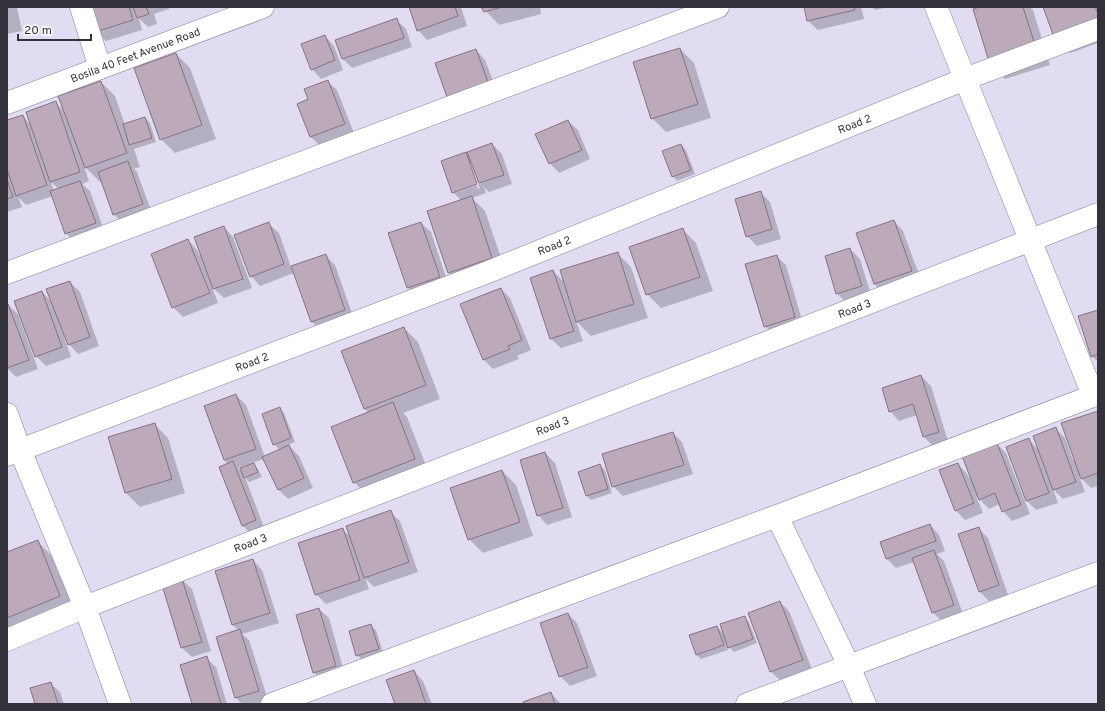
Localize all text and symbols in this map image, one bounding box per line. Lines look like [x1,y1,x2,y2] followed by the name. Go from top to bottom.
[18,16,91,42] scale bar
[24,23,52,39] text: 20 m
[69,25,202,87] street label: Bosila 40 Feet Avenue Road
[836,112,874,138] street label: Road 2
[536,233,573,259] street label: Road 2
[836,297,874,322] street label: Road 3
[233,350,271,376] street label: Road 2
[534,414,571,439] street label: Road 3
[232,531,269,557] street label: Road 3

